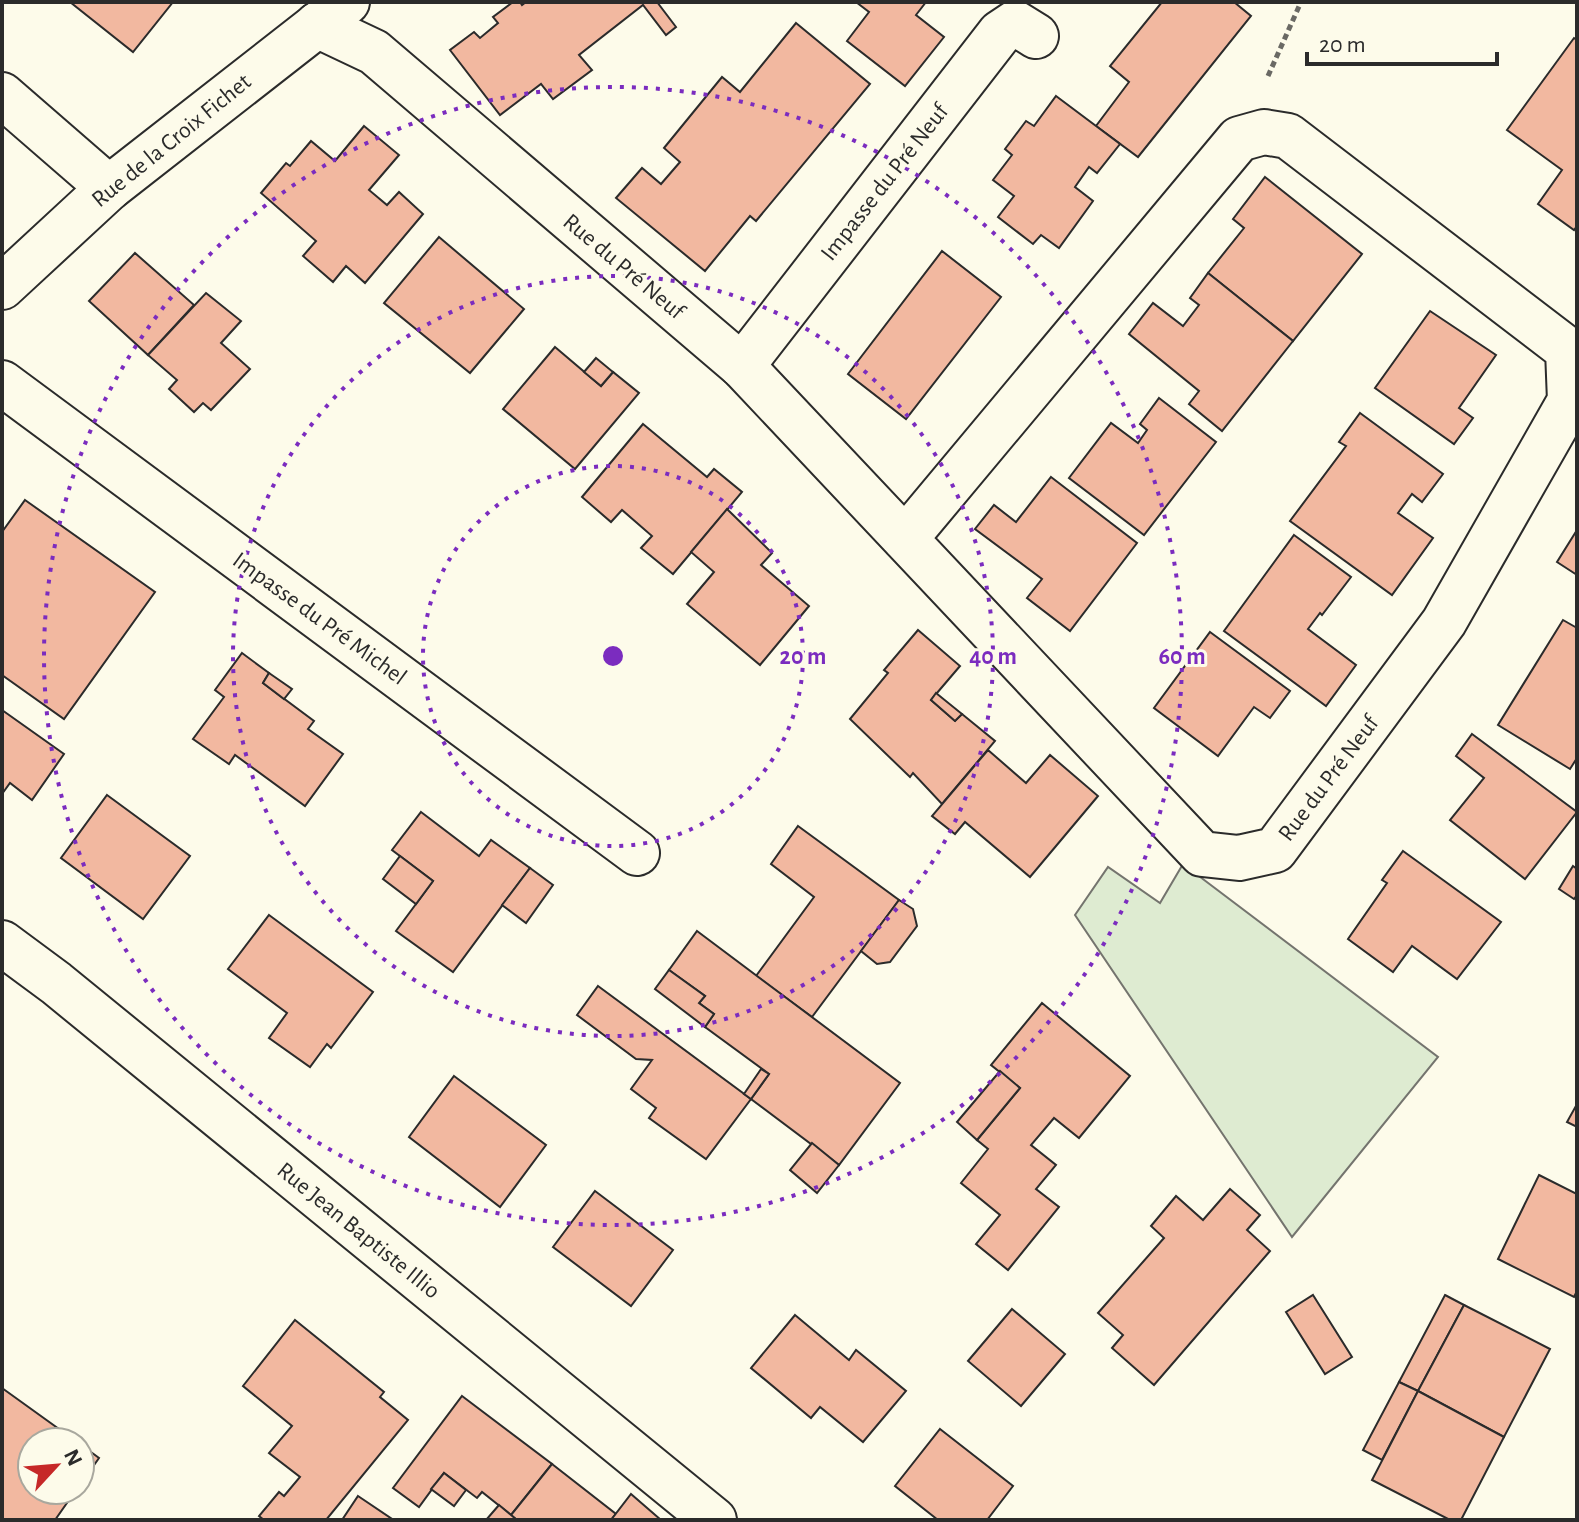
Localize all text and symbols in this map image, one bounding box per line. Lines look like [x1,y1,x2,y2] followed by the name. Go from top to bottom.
[1307,16,1497,66] scale bar
[1319,33,1366,57] text: 20 m
[88,69,256,212] street label: Rue de la Croix Fichet
[816,99,954,265] street label: Impasse du Pré Neuf
[558,209,690,325] street label: Rue du Pré Neuf
[228,548,411,690] street label: Impasse du Pré Michel
[599,642,627,670] centre of rings
[780,645,826,669] text: 20 m
[969,645,1017,669] text: 40 m
[1158,645,1206,669] text: 60 m
[1274,710,1385,846] street label: Rue du Pré Neuf
[272,1158,444,1304] street label: Rue Jean Baptiste Illio
[16,1426,96,1506] north arrow
[60,1446,86,1469] text: N

